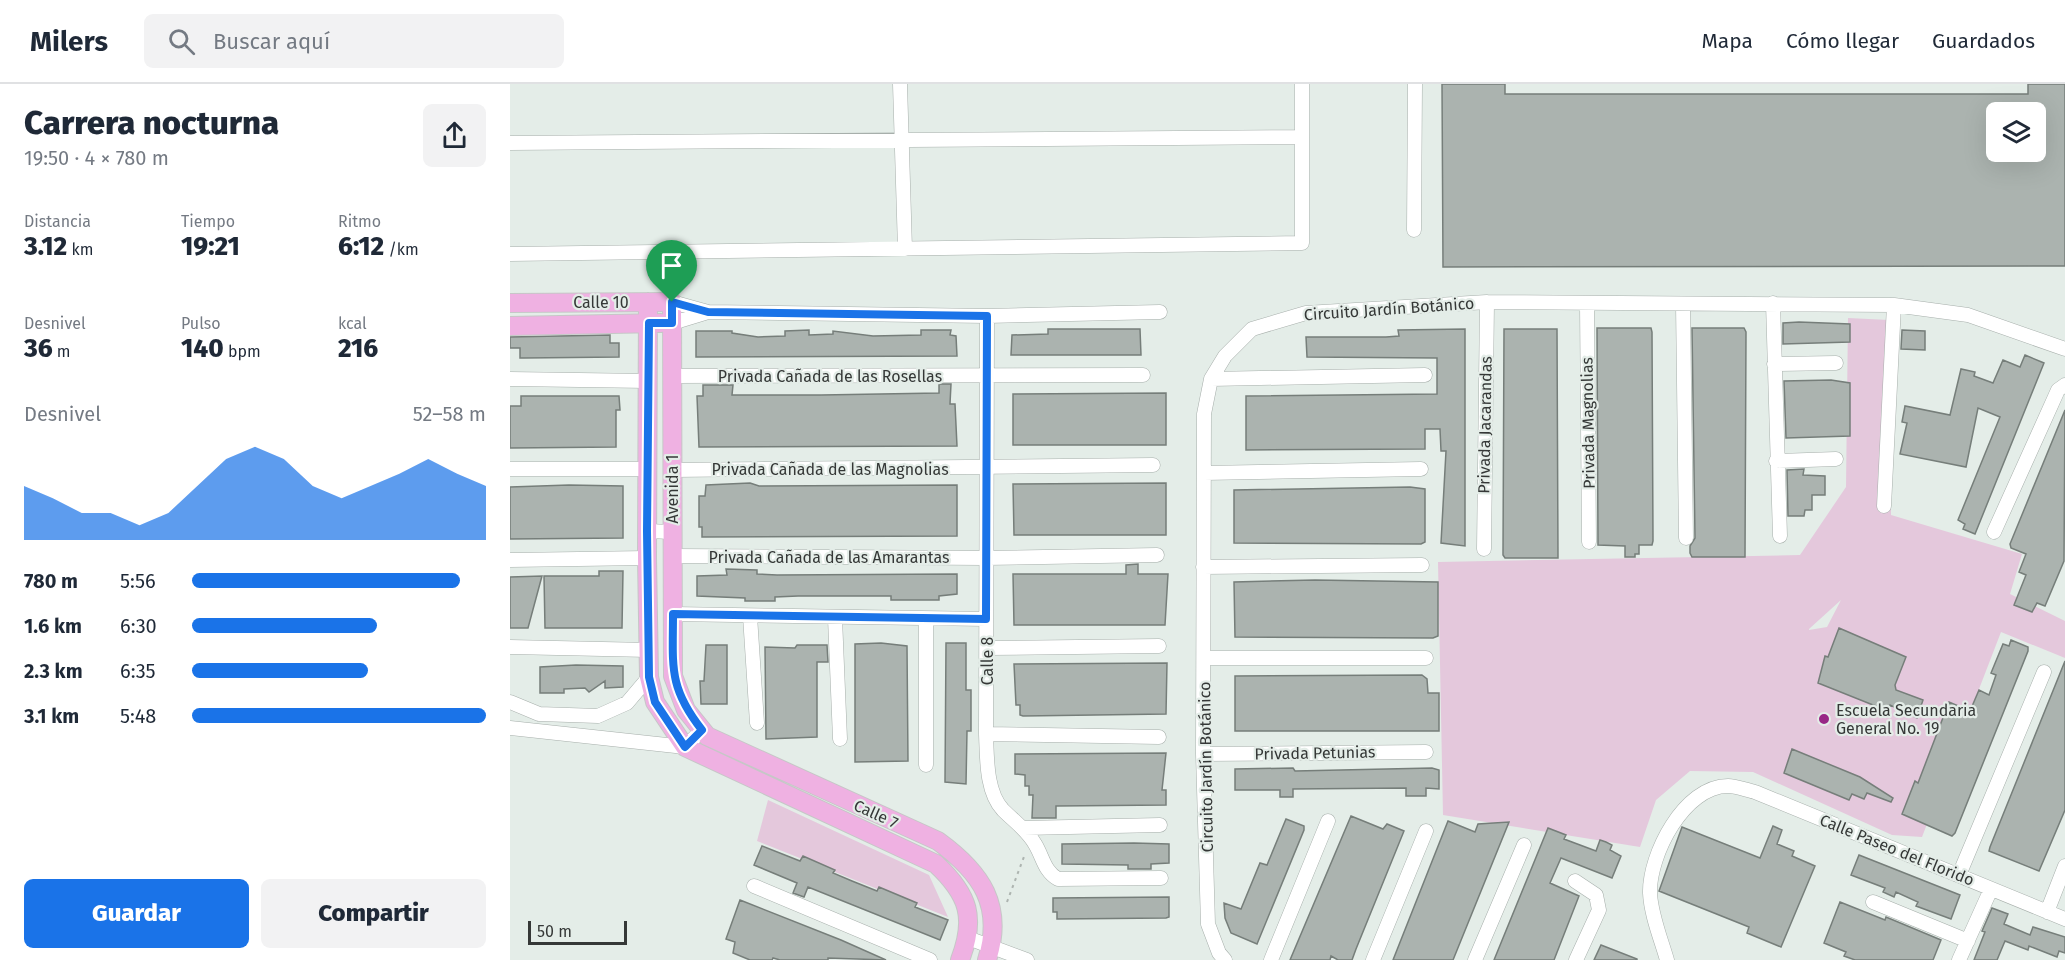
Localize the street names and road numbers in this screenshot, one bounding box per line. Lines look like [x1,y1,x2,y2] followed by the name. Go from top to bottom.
[573,293,629,312] street label: Calle 10
[1303,294,1475,324] street label: Circuito Jardín Botánico
[1474,356,1496,494] street label: Privada Jacarandas
[1577,357,1599,489] street label: Privada Magnolias
[718,367,942,386] street label: Privada Cañada de las Rosellas
[663,454,682,524] street label: Avenida 1
[711,460,949,479] street label: Privada Cañada de las Magnolias
[709,548,949,567] street label: Privada Cañada de las Amarantas
[978,637,997,685] street label: Calle 8
[1195,681,1217,853] street label: Circuito Jardín Botánico
[1254,742,1376,764] street label: Privada Petunias
[851,796,901,832] street label: Calle 7
[1817,810,1977,890] street label: Calle Paseo del Florido

